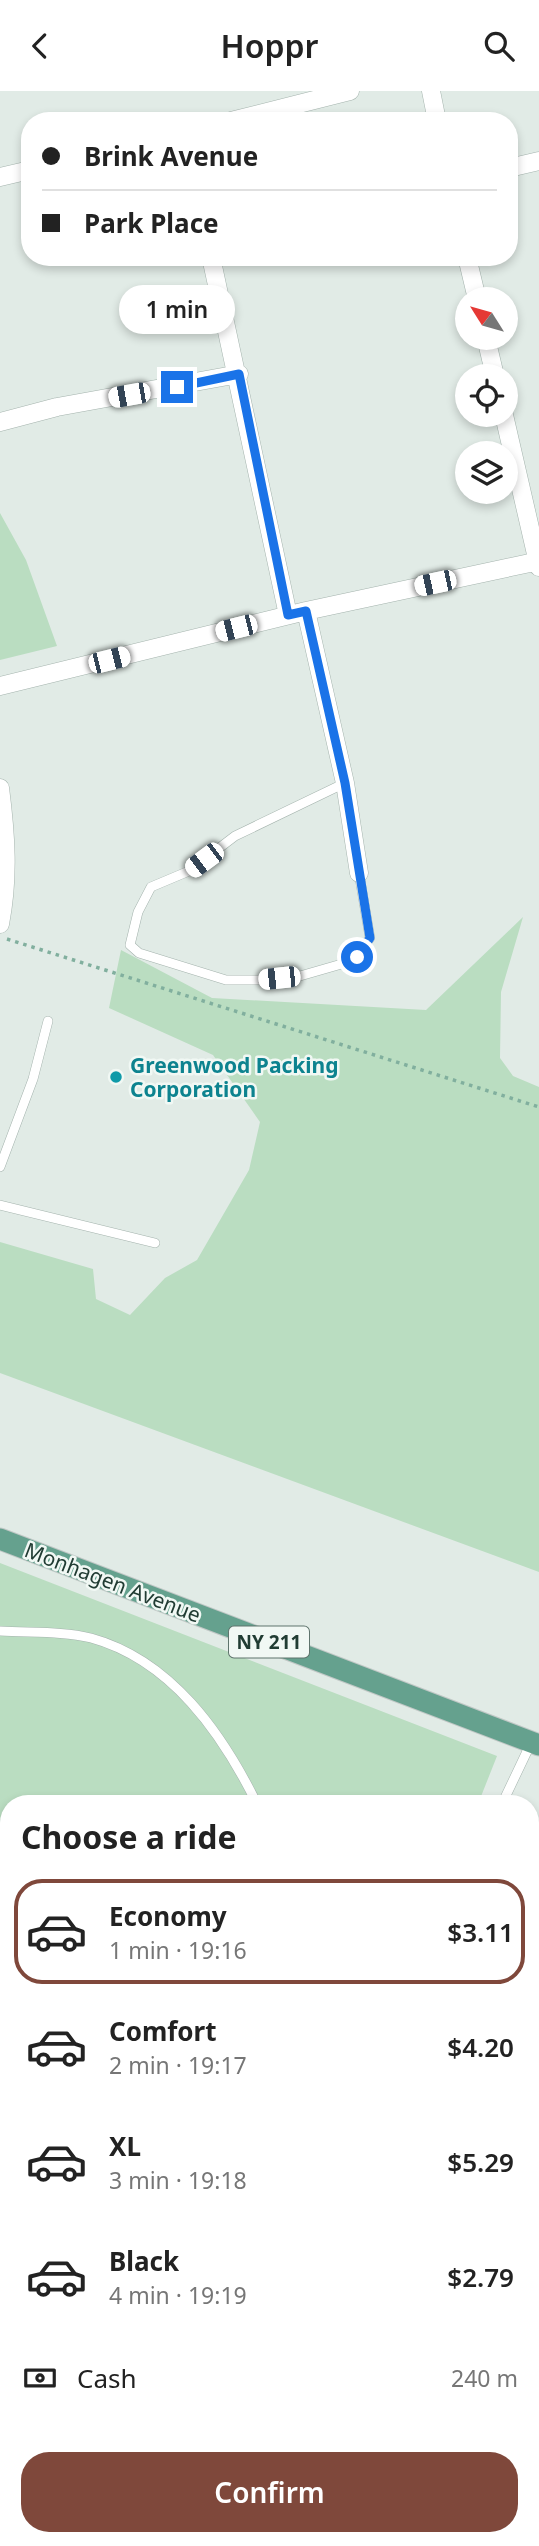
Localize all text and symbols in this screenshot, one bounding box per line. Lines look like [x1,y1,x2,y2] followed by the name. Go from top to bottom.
[221,24,318,67] text: Hoppr
[21,27,59,65] icon: back
[480,27,518,65] icon: search
[84,138,258,174] text: Brink Avenue
[84,205,219,241] text: Park Place
[119,285,235,335] callout: 1 min
[455,287,518,350] north arrow
[455,287,518,504] map controls
[146,293,208,325] text: 1 min
[455,364,518,427] button: locate
[161,371,193,403] route end
[107,381,152,409] car
[455,441,518,504] button: layers
[413,568,458,598] car
[214,613,259,643] car
[87,645,132,675] car
[181,839,228,881] car
[341,941,373,973] route start
[258,965,301,991] car
[130,1051,339,1103] place label: Greenwood Packing Corporation
[108,1069,124,1085] marker: Greenwood Packing Corporation
[21,1536,205,1628] street label: Monhagen Avenue
[229,1627,309,1658] road number: NY 211
[21,1815,237,1858] text: Choose a ride
[109,1898,227,1934] text: Economy
[25,1900,88,1963] icon: car
[447,1914,514,1950] text: $3.11
[109,1934,247,1966] text: 1 min · 19:16
[109,2013,217,2049] text: Comfort
[25,2015,88,2078] icon: car
[447,2029,514,2065] text: $4.20
[109,2049,247,2081] text: 2 min · 19:17
[109,2128,141,2164] text: XL
[25,2130,88,2193] icon: car
[447,2144,514,2180] text: $5.29
[109,2164,247,2196] text: 3 min · 19:18
[109,2243,179,2279] text: Black
[25,2245,88,2308] icon: car
[447,2259,514,2295] text: $2.79
[109,2279,247,2311] text: 4 min · 19:19
[21,2359,59,2397] icon: cash
[77,2360,137,2396] text: Cash
[451,2362,518,2394] text: 240 m
[21,2452,518,2532] button: Confirm

